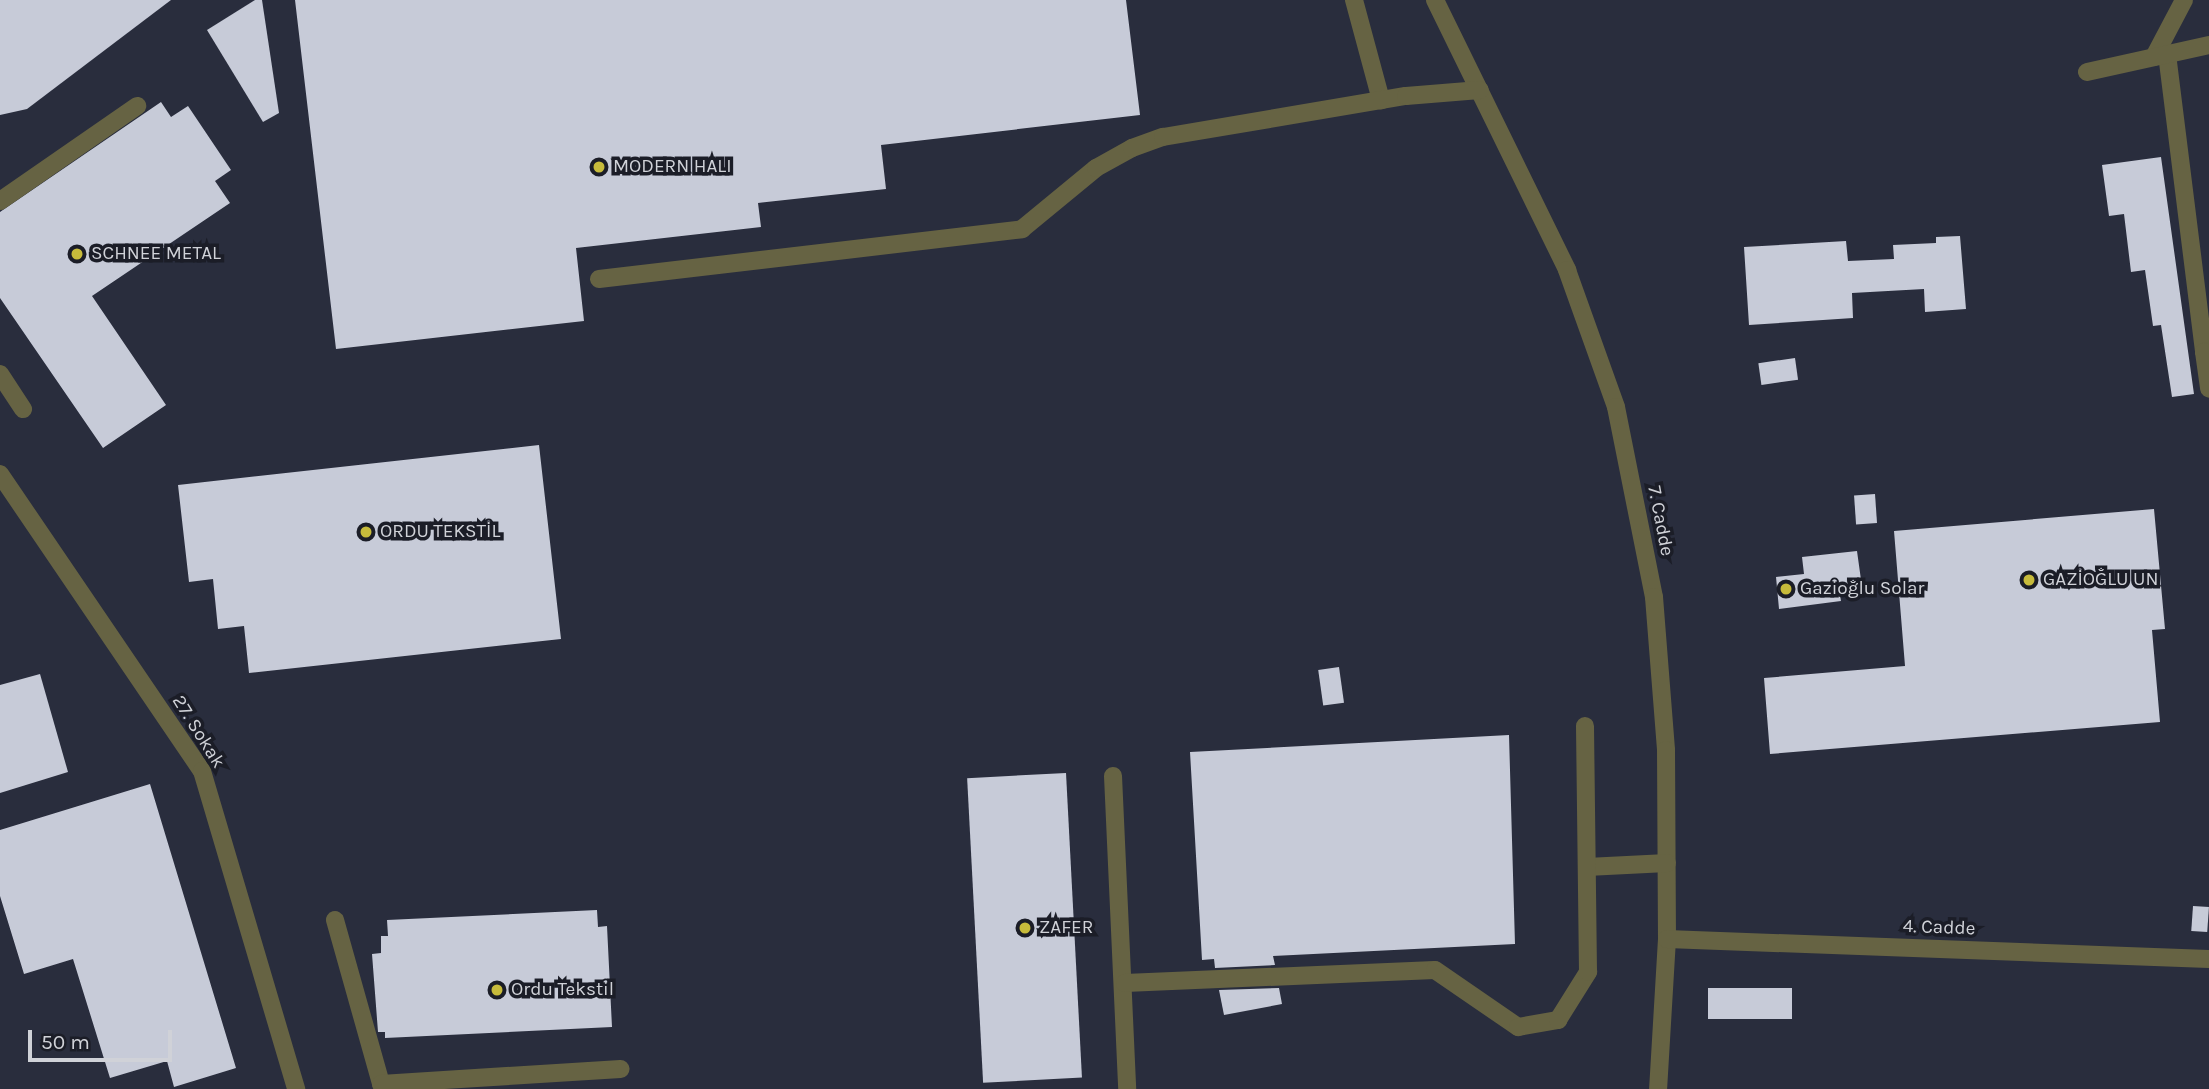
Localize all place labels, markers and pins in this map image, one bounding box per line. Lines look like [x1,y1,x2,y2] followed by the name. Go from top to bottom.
[613,156,732,178] place label: MODERN HALI
[591,159,607,175] marker: MODERN HALI
[91,243,221,265] place label: SCHNEE METAL
[69,246,85,262] marker: SCHNEE METAL
[380,521,500,543] place label: ORDU TEKSTİL
[358,524,374,540] marker: ORDU TEKSTİL
[2043,569,2158,591] place label: GAZİOĞLU UN
[2021,572,2037,588] marker: GAZİOĞLU UN
[1800,578,1924,600] place label: Gazioğlu Solar
[1778,581,1794,597] marker: Gazioğlu Solar
[1039,917,1093,939] place label: ZAFER
[1017,920,1033,936] marker: ZAFER
[511,979,614,1001] place label: Ordu Tekstil
[489,982,505,998] marker: Ordu Tekstil

